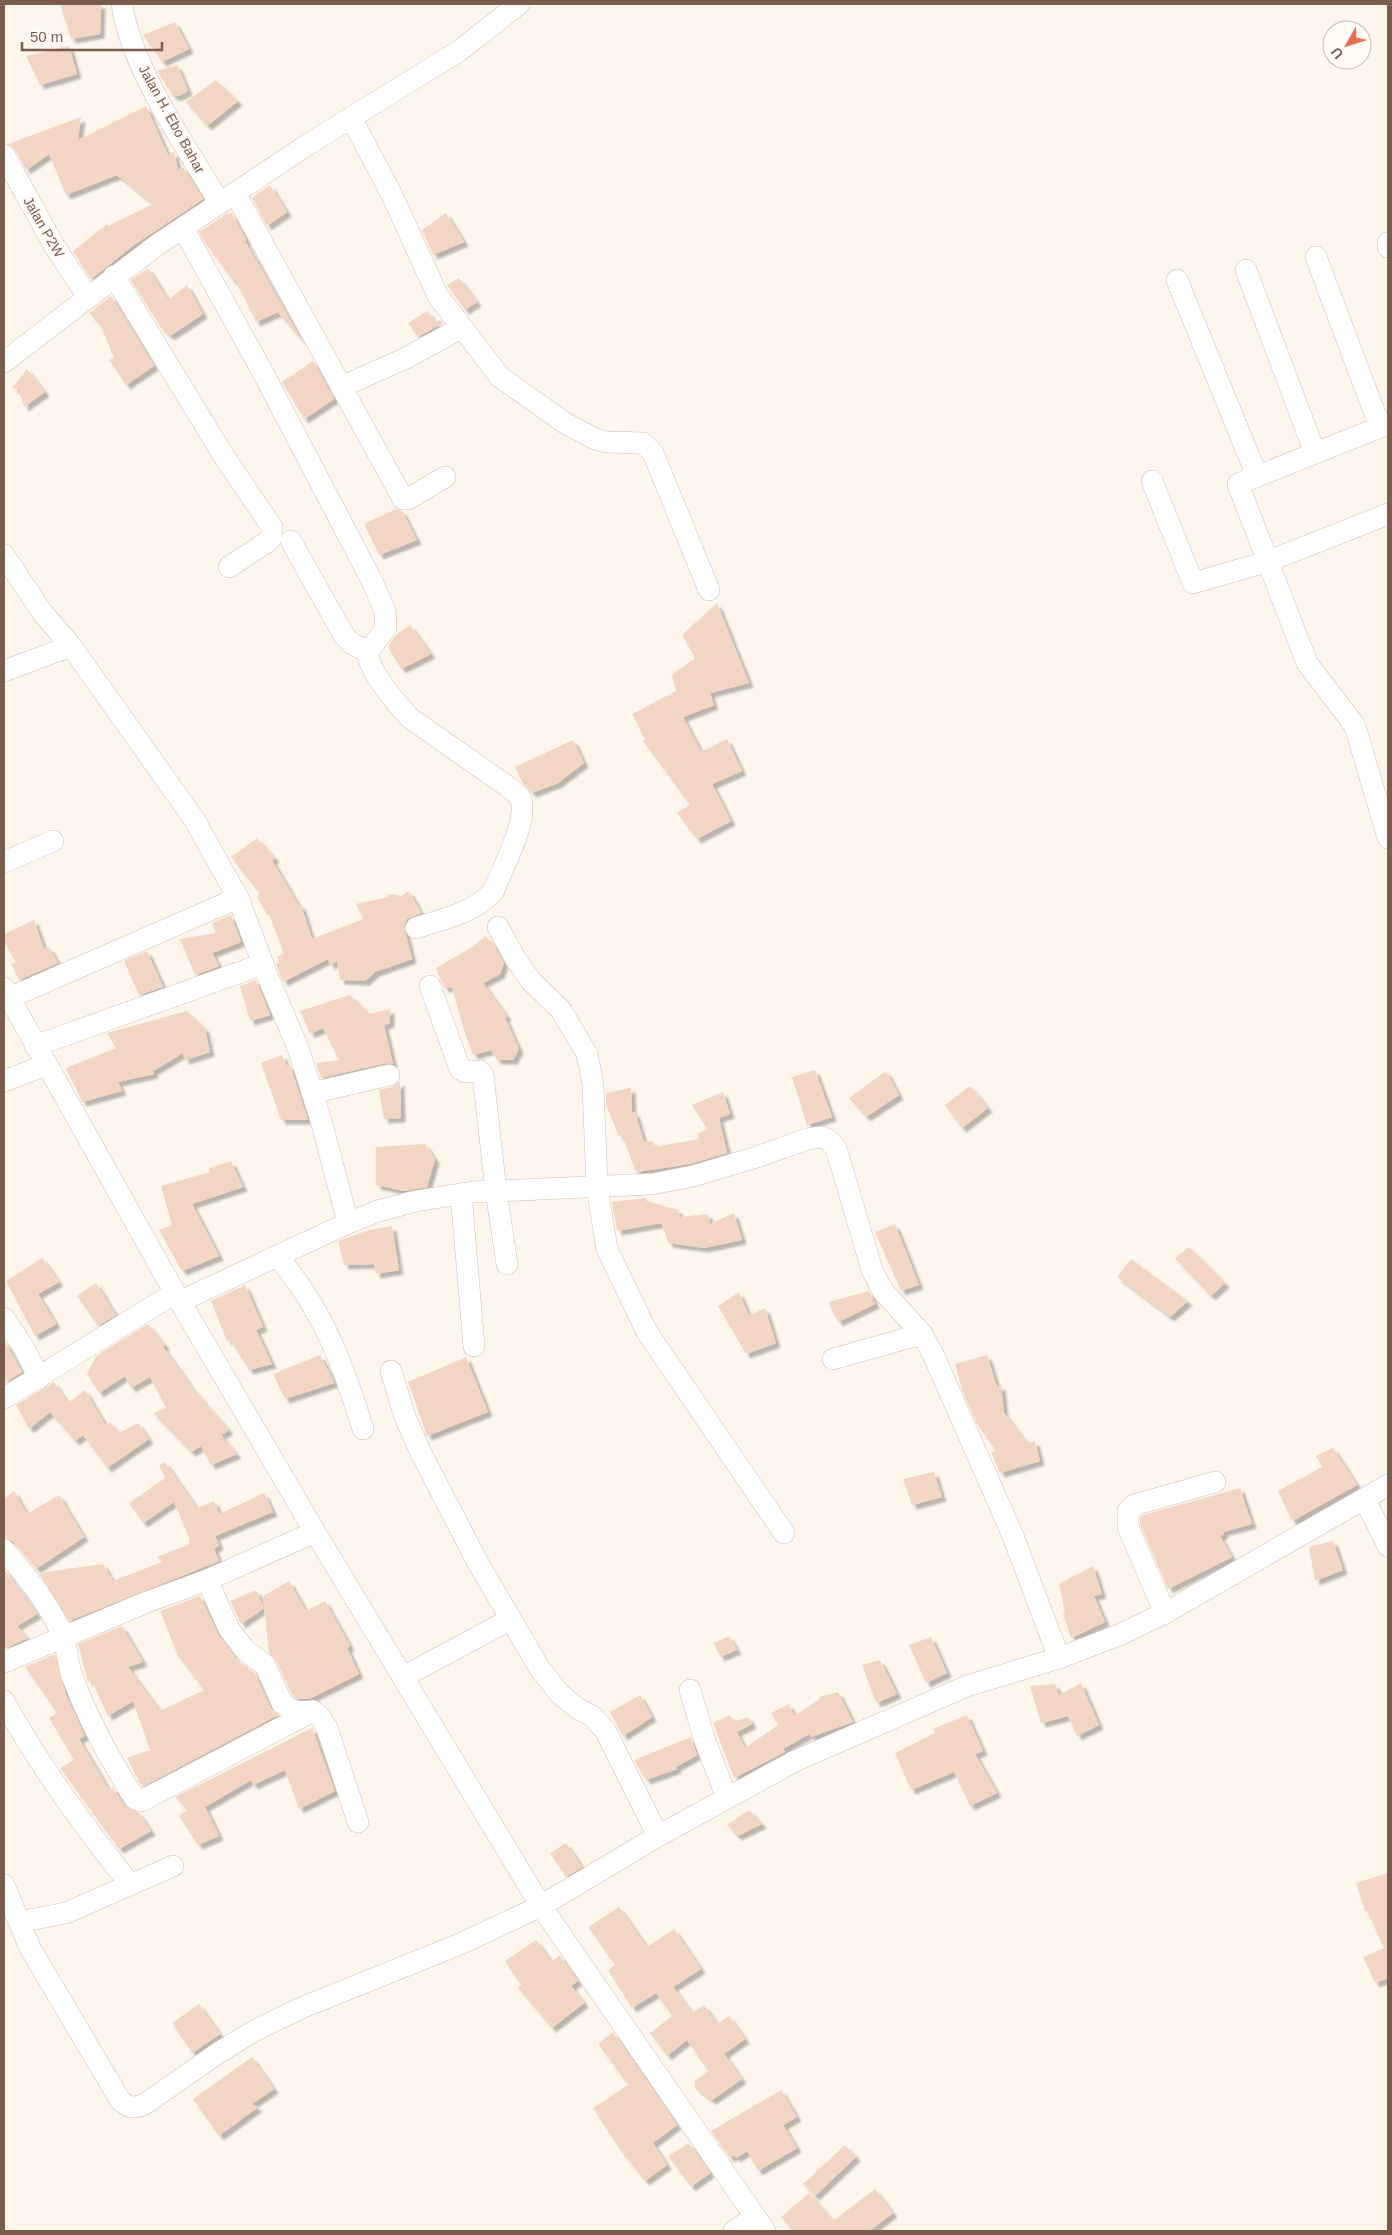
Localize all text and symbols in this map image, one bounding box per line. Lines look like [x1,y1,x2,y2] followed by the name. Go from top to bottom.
[22,20,162,52] scale bar
[1322,20,1372,70] north arrow
[30,28,63,45] text: 50 m
[1327,44,1346,62] text: U
[136,62,209,176] street label: Jalan H. Ebo Bahar
[20,194,68,261] street label: Jalan P2W

